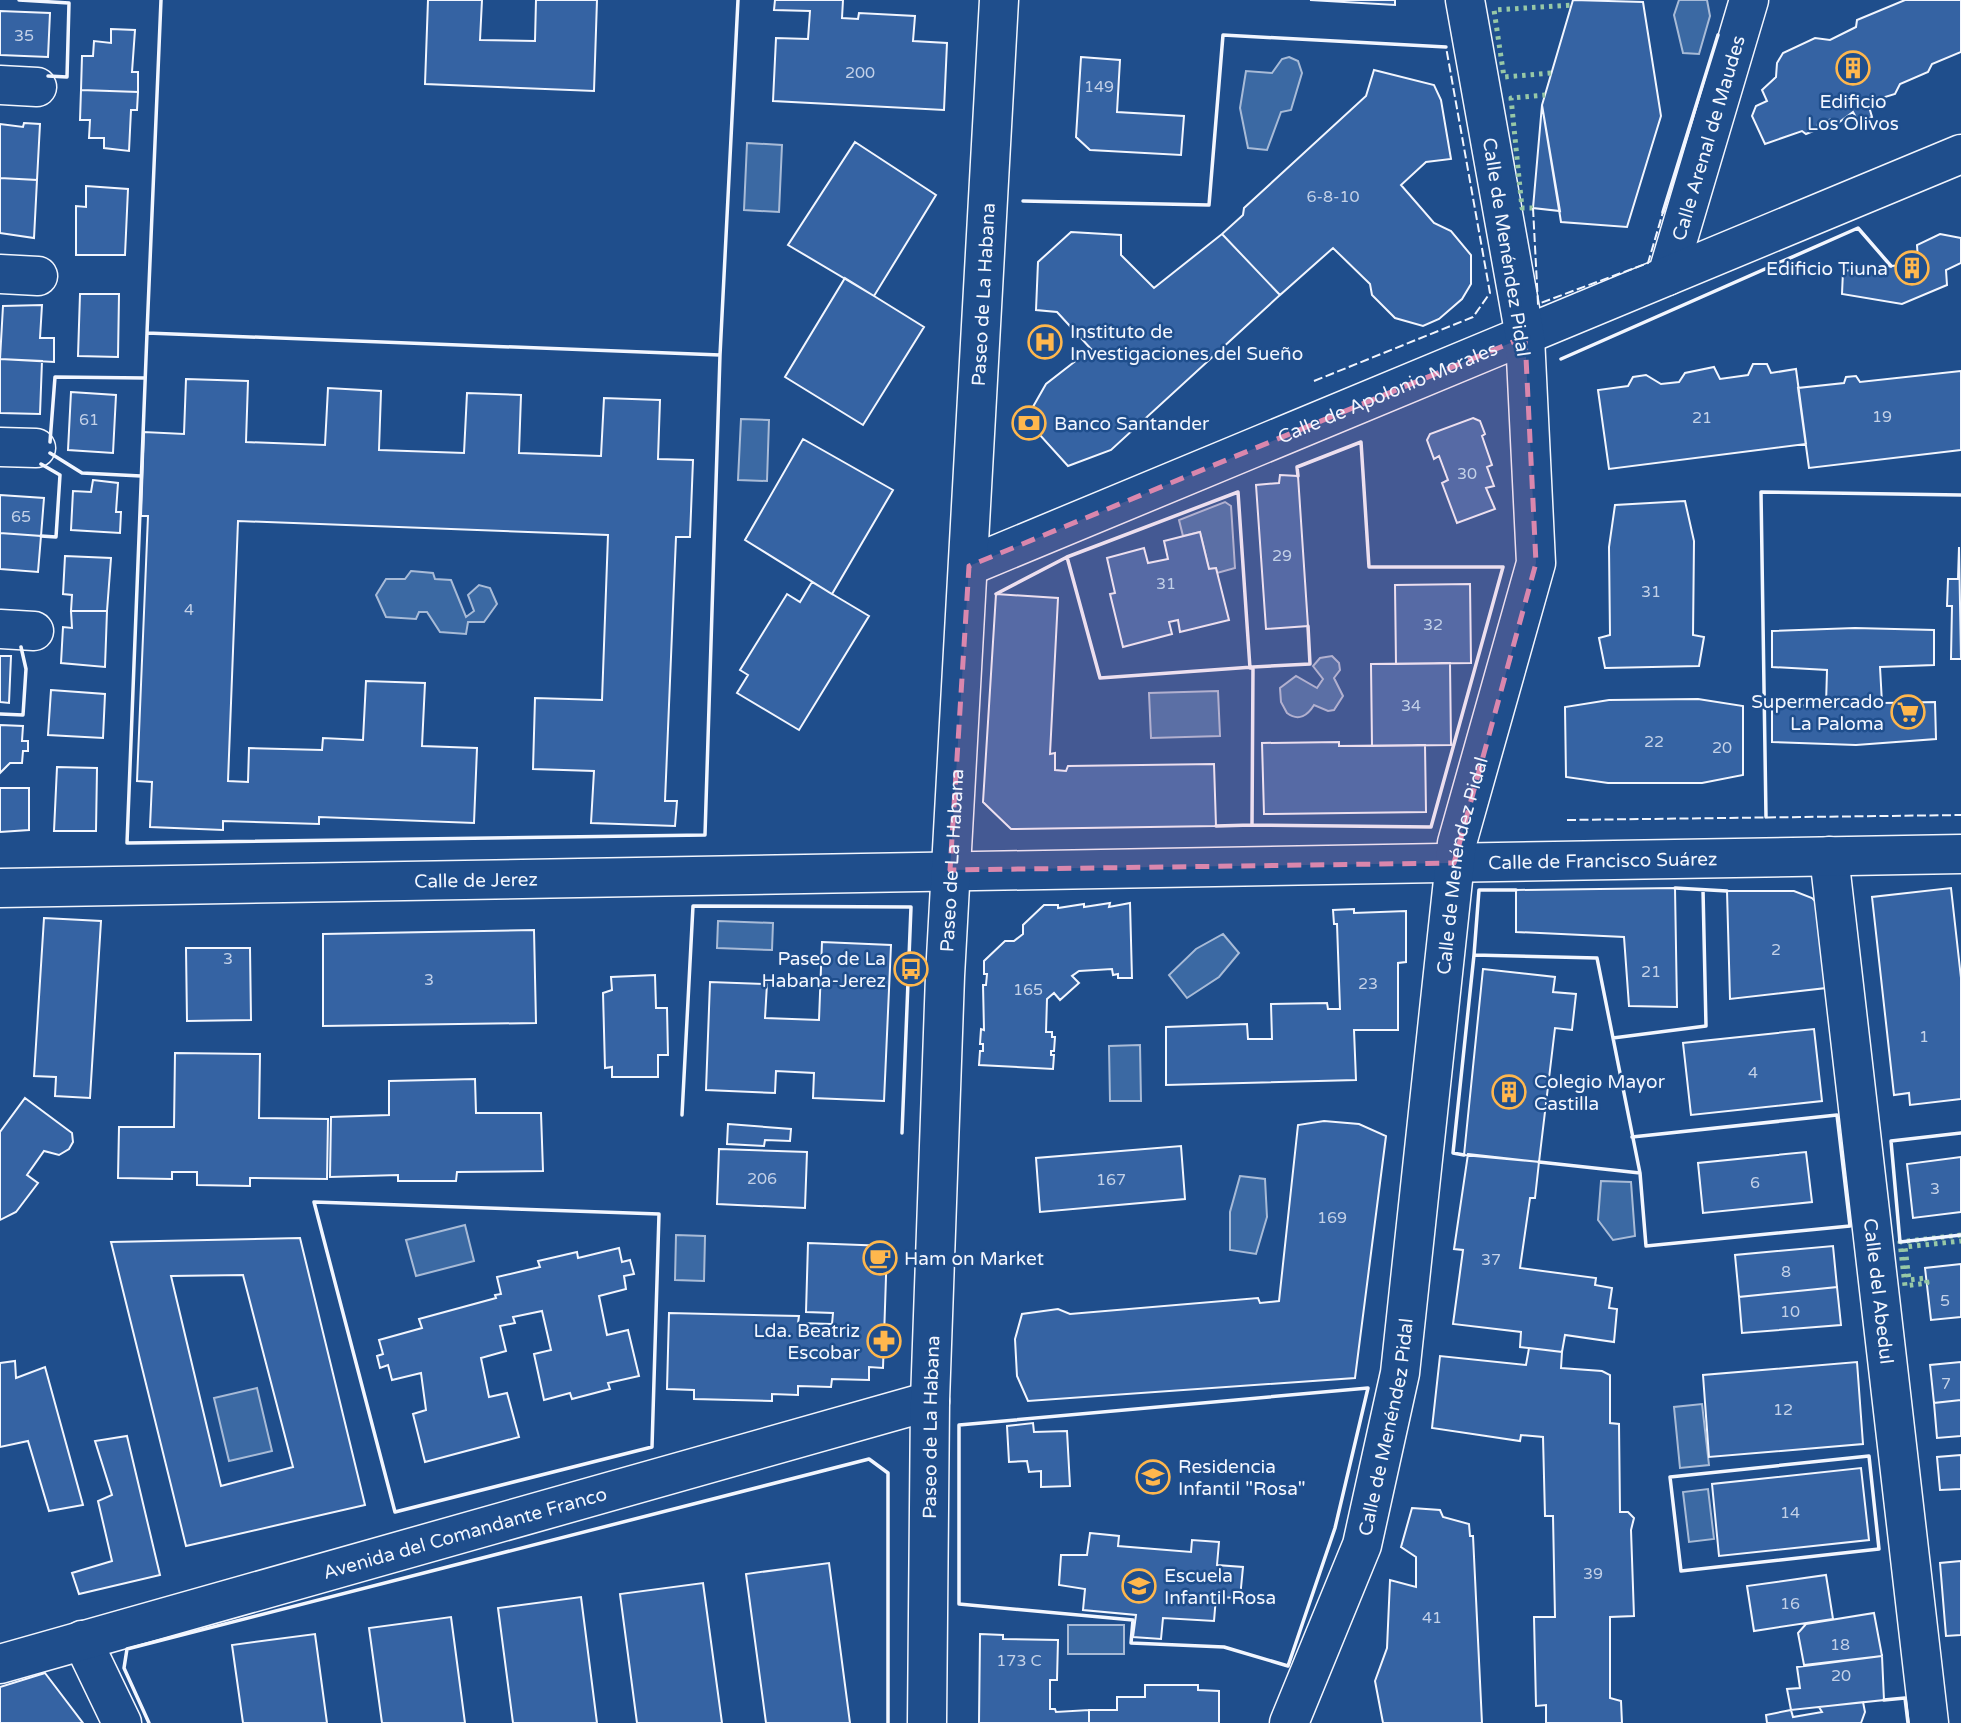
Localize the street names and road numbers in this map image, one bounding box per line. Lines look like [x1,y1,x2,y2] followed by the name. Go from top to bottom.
[1668,33,1750,243] street label: Calle Arenal de Maudes
[1478,136,1534,358] street label: Calle de Menéndez Pidal
[968,202,1000,387] street label: Paseo de La Habana
[1275,338,1501,449] street label: Calle de Apolonio Morales
[1433,754,1493,976] street label: Calle de Menéndez Pidal
[936,768,968,953] street label: Paseo de La Habana
[1488,848,1717,874] street label: Calle de Francisco Suárez
[414,869,538,893] street label: Calle de Jerez
[1859,1217,1898,1365] street label: Calle del Abedul
[1354,1317,1418,1538] street label: Calle de Menéndez Pidal
[919,1335,944,1519] street label: Paseo de La Habana
[321,1483,609,1584] street label: Avenida del Comandante Franco

